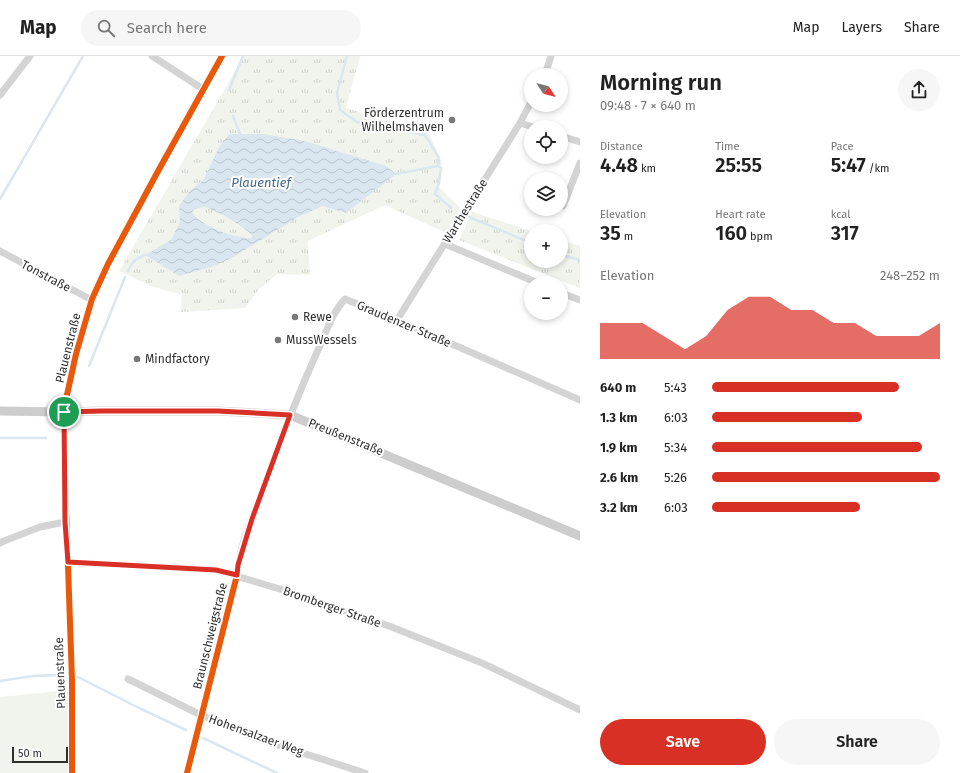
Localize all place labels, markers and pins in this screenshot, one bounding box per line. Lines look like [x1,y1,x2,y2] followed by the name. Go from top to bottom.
[361,106,444,134] place label: Förderzentrum Wilhelmshaven
[447,115,457,125] marker: Förderzentrum Wilhelmshaven
[303,310,332,324] place label: Rewe
[290,312,300,322] marker: Rewe
[286,333,357,347] place label: MussWessels
[273,335,283,345] marker: MussWessels
[145,352,210,366] place label: Mindfactory
[132,354,142,364] marker: Mindfactory
[47,395,81,429] pin

